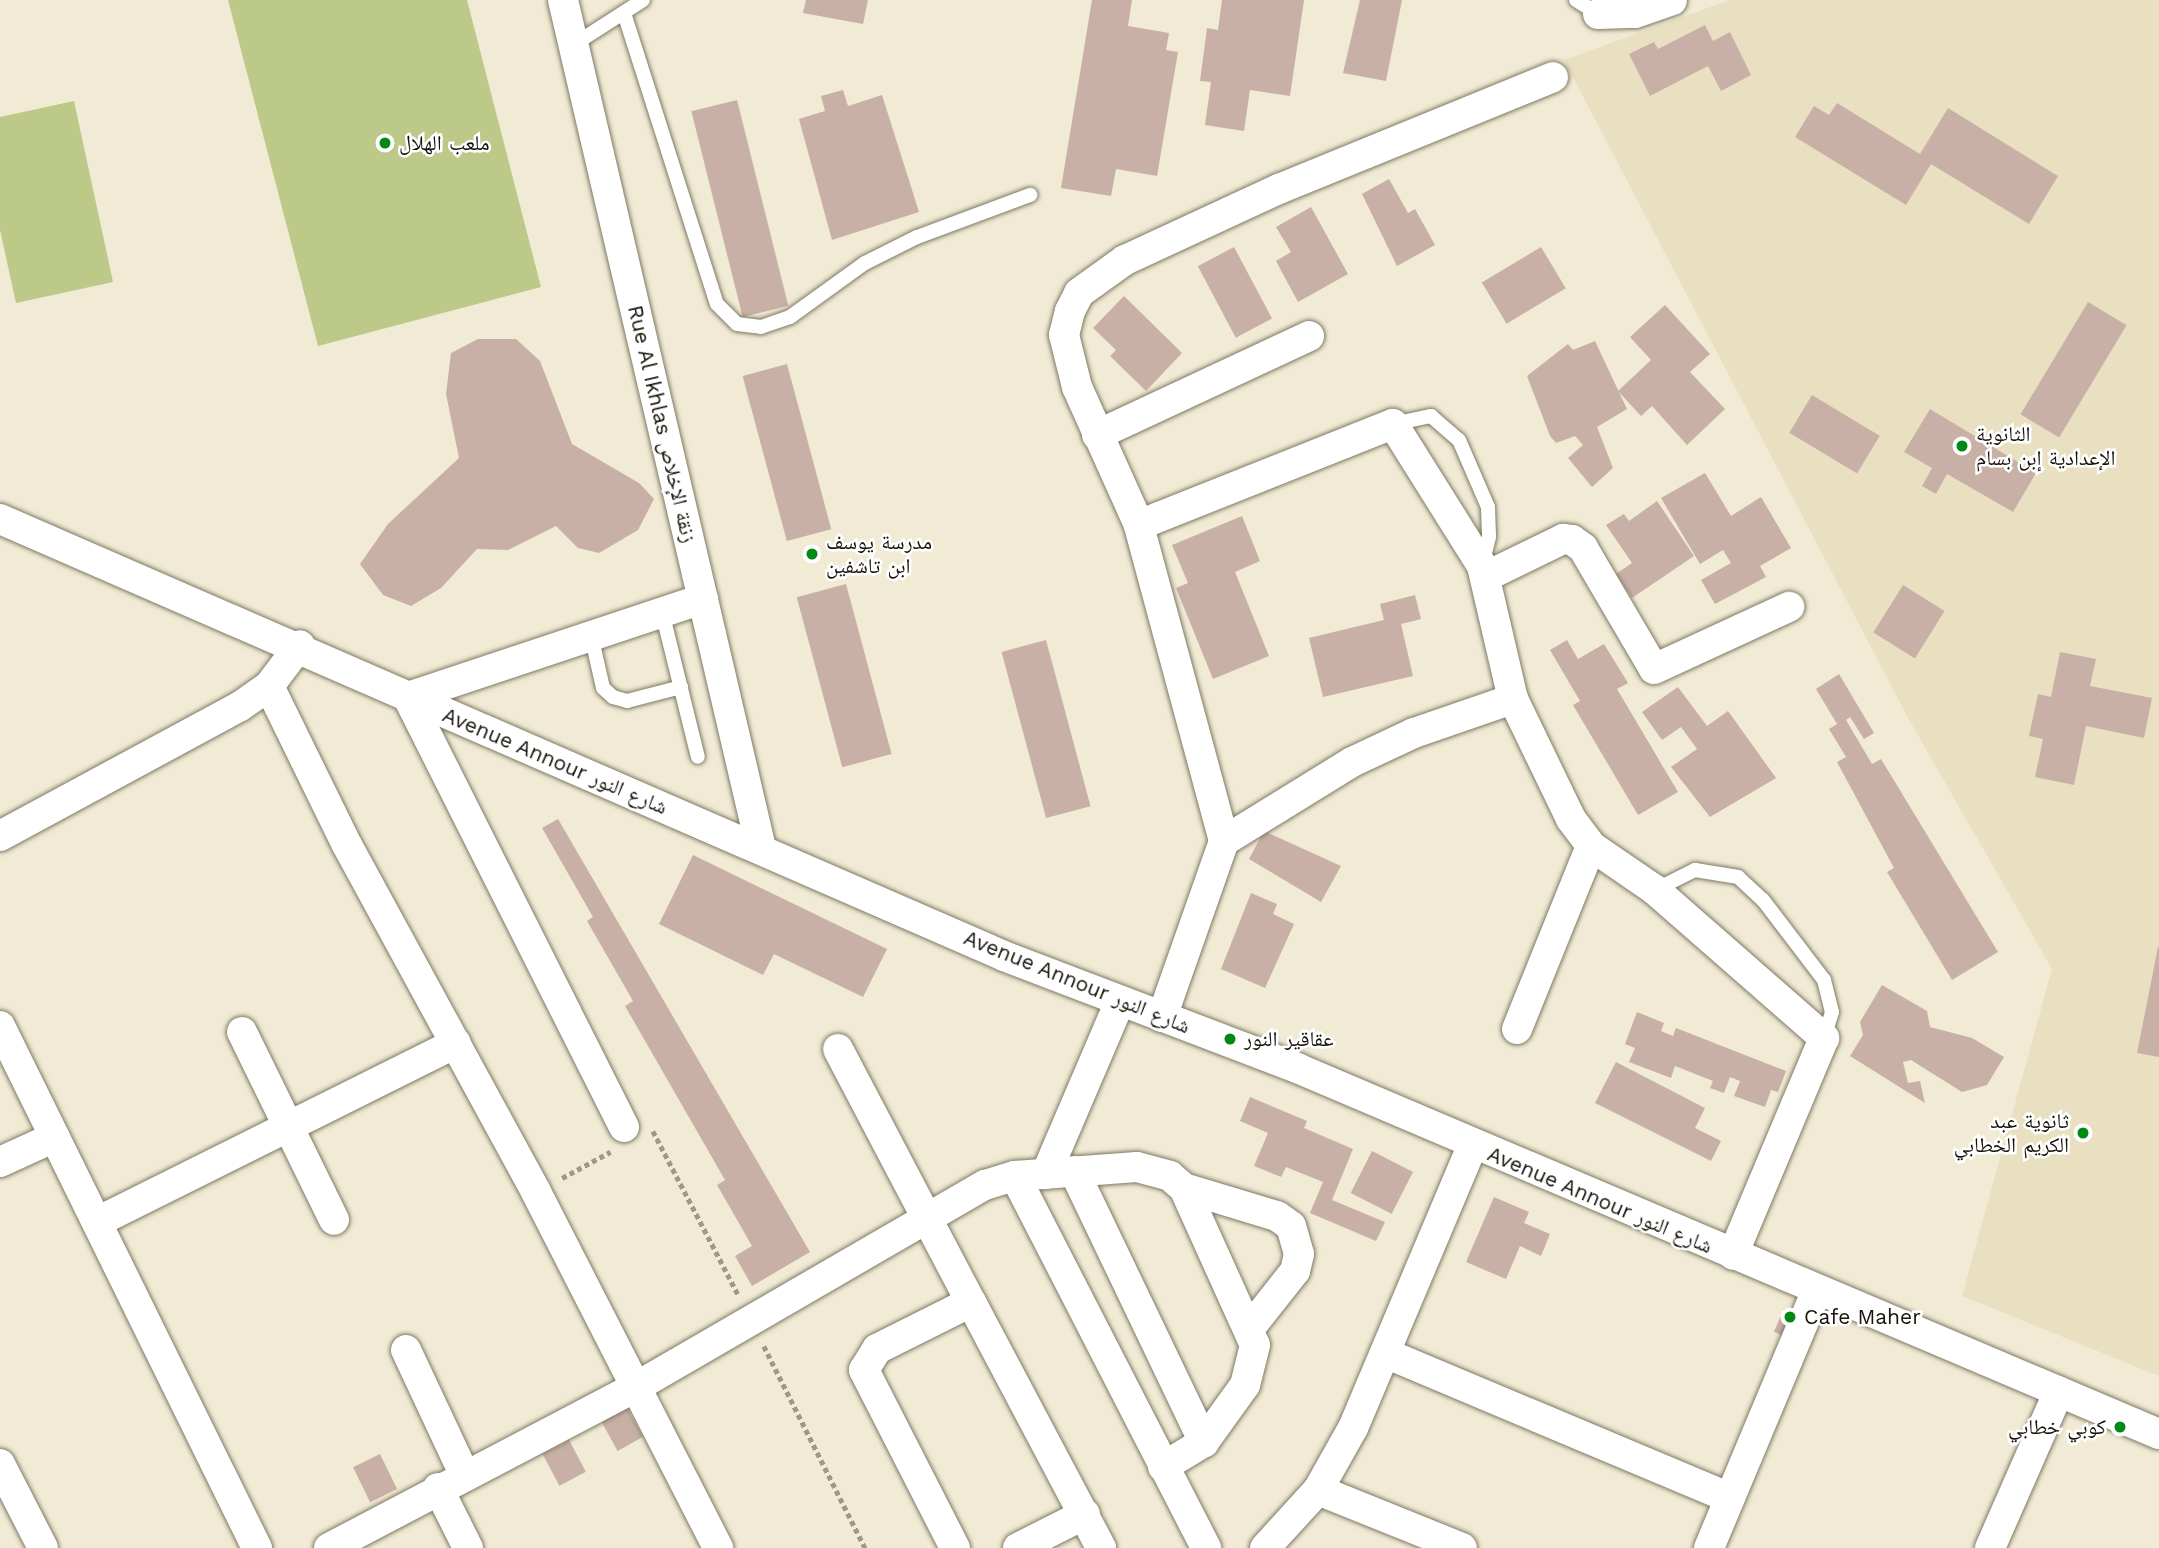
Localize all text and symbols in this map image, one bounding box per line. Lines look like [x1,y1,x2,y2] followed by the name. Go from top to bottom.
[399,130,489,156] place label: ملعب الهلال
[377,135,393,151] marker: ملعب الهلال
[622,302,702,546] street label: Rue Al Ikhlas زنقة الإخلاص
[1976,421,2115,471] place label: الثانوية الإعدادية إبن بسام
[1954,438,1970,454] marker: الثانوية الإعدادية إبن بسام
[826,529,932,579] place label: مدرسة يوسف ابن تاشفين
[804,546,820,562] marker: مدرسة يوسف ابن تاشفين
[438,702,672,820] street label: Avenue Annour شارع النور
[960,925,1194,1039] street label: Avenue Annour شارع النور
[1244,1026,1334,1052] place label: عقاقير النور
[1222,1031,1238,1047] marker: عقاقير النور
[1954,1108,2069,1158] place label: ثانوية عبد الكريم الخطابي
[2075,1125,2091,1141] marker: ثانوية عبد الكريم الخطابي
[1483,1141,1717,1259] street label: Avenue Annour شارع النور
[1804,1304,1921,1330] place label: Cafe Maher
[1782,1309,1798,1325] marker: Cafe Maher
[2008,1414,2106,1440] place label: كوبي خطابي
[2112,1419,2128,1435] marker: كوبي خطابي

